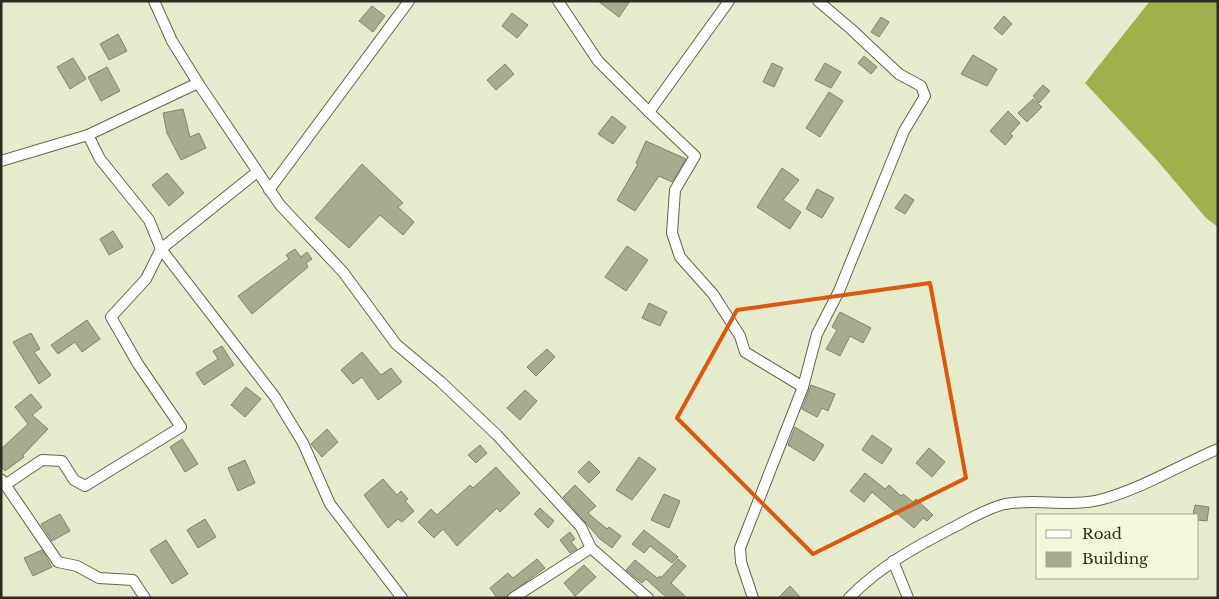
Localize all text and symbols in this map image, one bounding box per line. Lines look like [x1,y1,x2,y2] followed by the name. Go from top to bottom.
[1036,514,1199,579] legend
[1082,524,1122,543] text: Road
[1082,549,1149,568] text: Building

